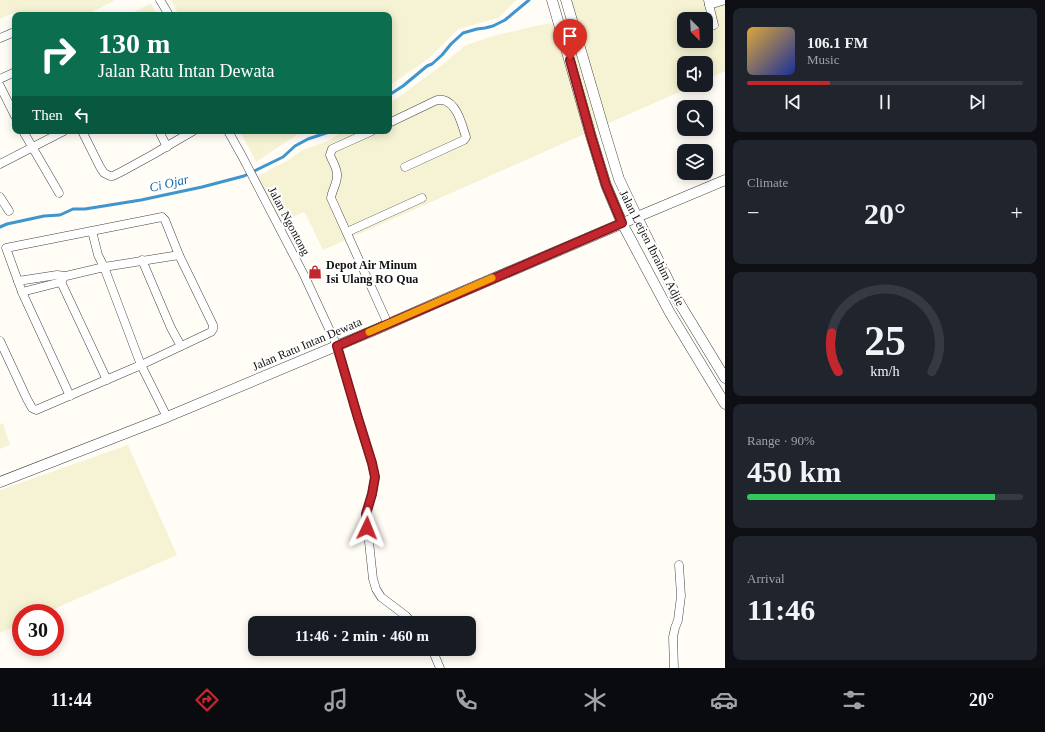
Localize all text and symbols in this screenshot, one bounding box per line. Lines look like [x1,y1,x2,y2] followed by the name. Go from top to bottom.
[677,12,713,48] north arrow
[677,12,713,180] map controls
[553,19,587,60] pin
[559,25,581,47] icon: arrive
[32,28,84,80] icon: right
[98,28,170,59] text: 130 m
[807,35,868,51] text: 106.1 FM
[807,52,840,67] text: Music
[677,56,713,92] button: sound
[98,61,274,81] text: Jalan Ratu Intan Dewata
[782,91,804,113] icon: previous
[874,91,896,113] icon: pause
[966,91,988,113] icon: next
[677,100,713,136] button: search
[71,104,93,126] icon: left
[32,107,63,123] text: Then
[677,144,713,180] button: layers
[148,171,191,195] water label: Ci Ojar
[747,175,788,190] text: Climate
[265,184,313,258] street label: Jalan Ngontong
[617,188,687,308] street label: Jalan Letjen Ibrahim Adjie
[864,197,906,230] text: 20°
[747,200,759,225] text: −
[1011,200,1023,225] text: +
[326,258,418,286] place label: Depot Air Minum Isi Ulang RO Qua
[307,264,323,280] shop icon: Depot Air Minum Isi Ulang RO Qua
[250,314,364,373] street label: Jalan Ratu Intan Dewata
[864,318,906,364] text: 25
[870,363,900,379] text: km/h
[747,433,815,448] text: Range · 90%
[747,455,841,488] text: 450 km
[346,507,388,549] position arrow
[747,571,785,586] text: Arrival
[747,593,815,626] text: 11:46
[12,604,64,656] speed limit sign: 30
[295,628,429,644] text: 11:46 · 2 min · 460 m
[193,686,221,714] icon: directions
[322,686,350,714] icon: music
[452,686,480,714] icon: phone
[581,686,609,714] icon: climate
[710,686,738,714] icon: car
[840,686,868,714] icon: filters
[51,690,92,710] text: 11:44
[969,690,994,710] text: 20°

